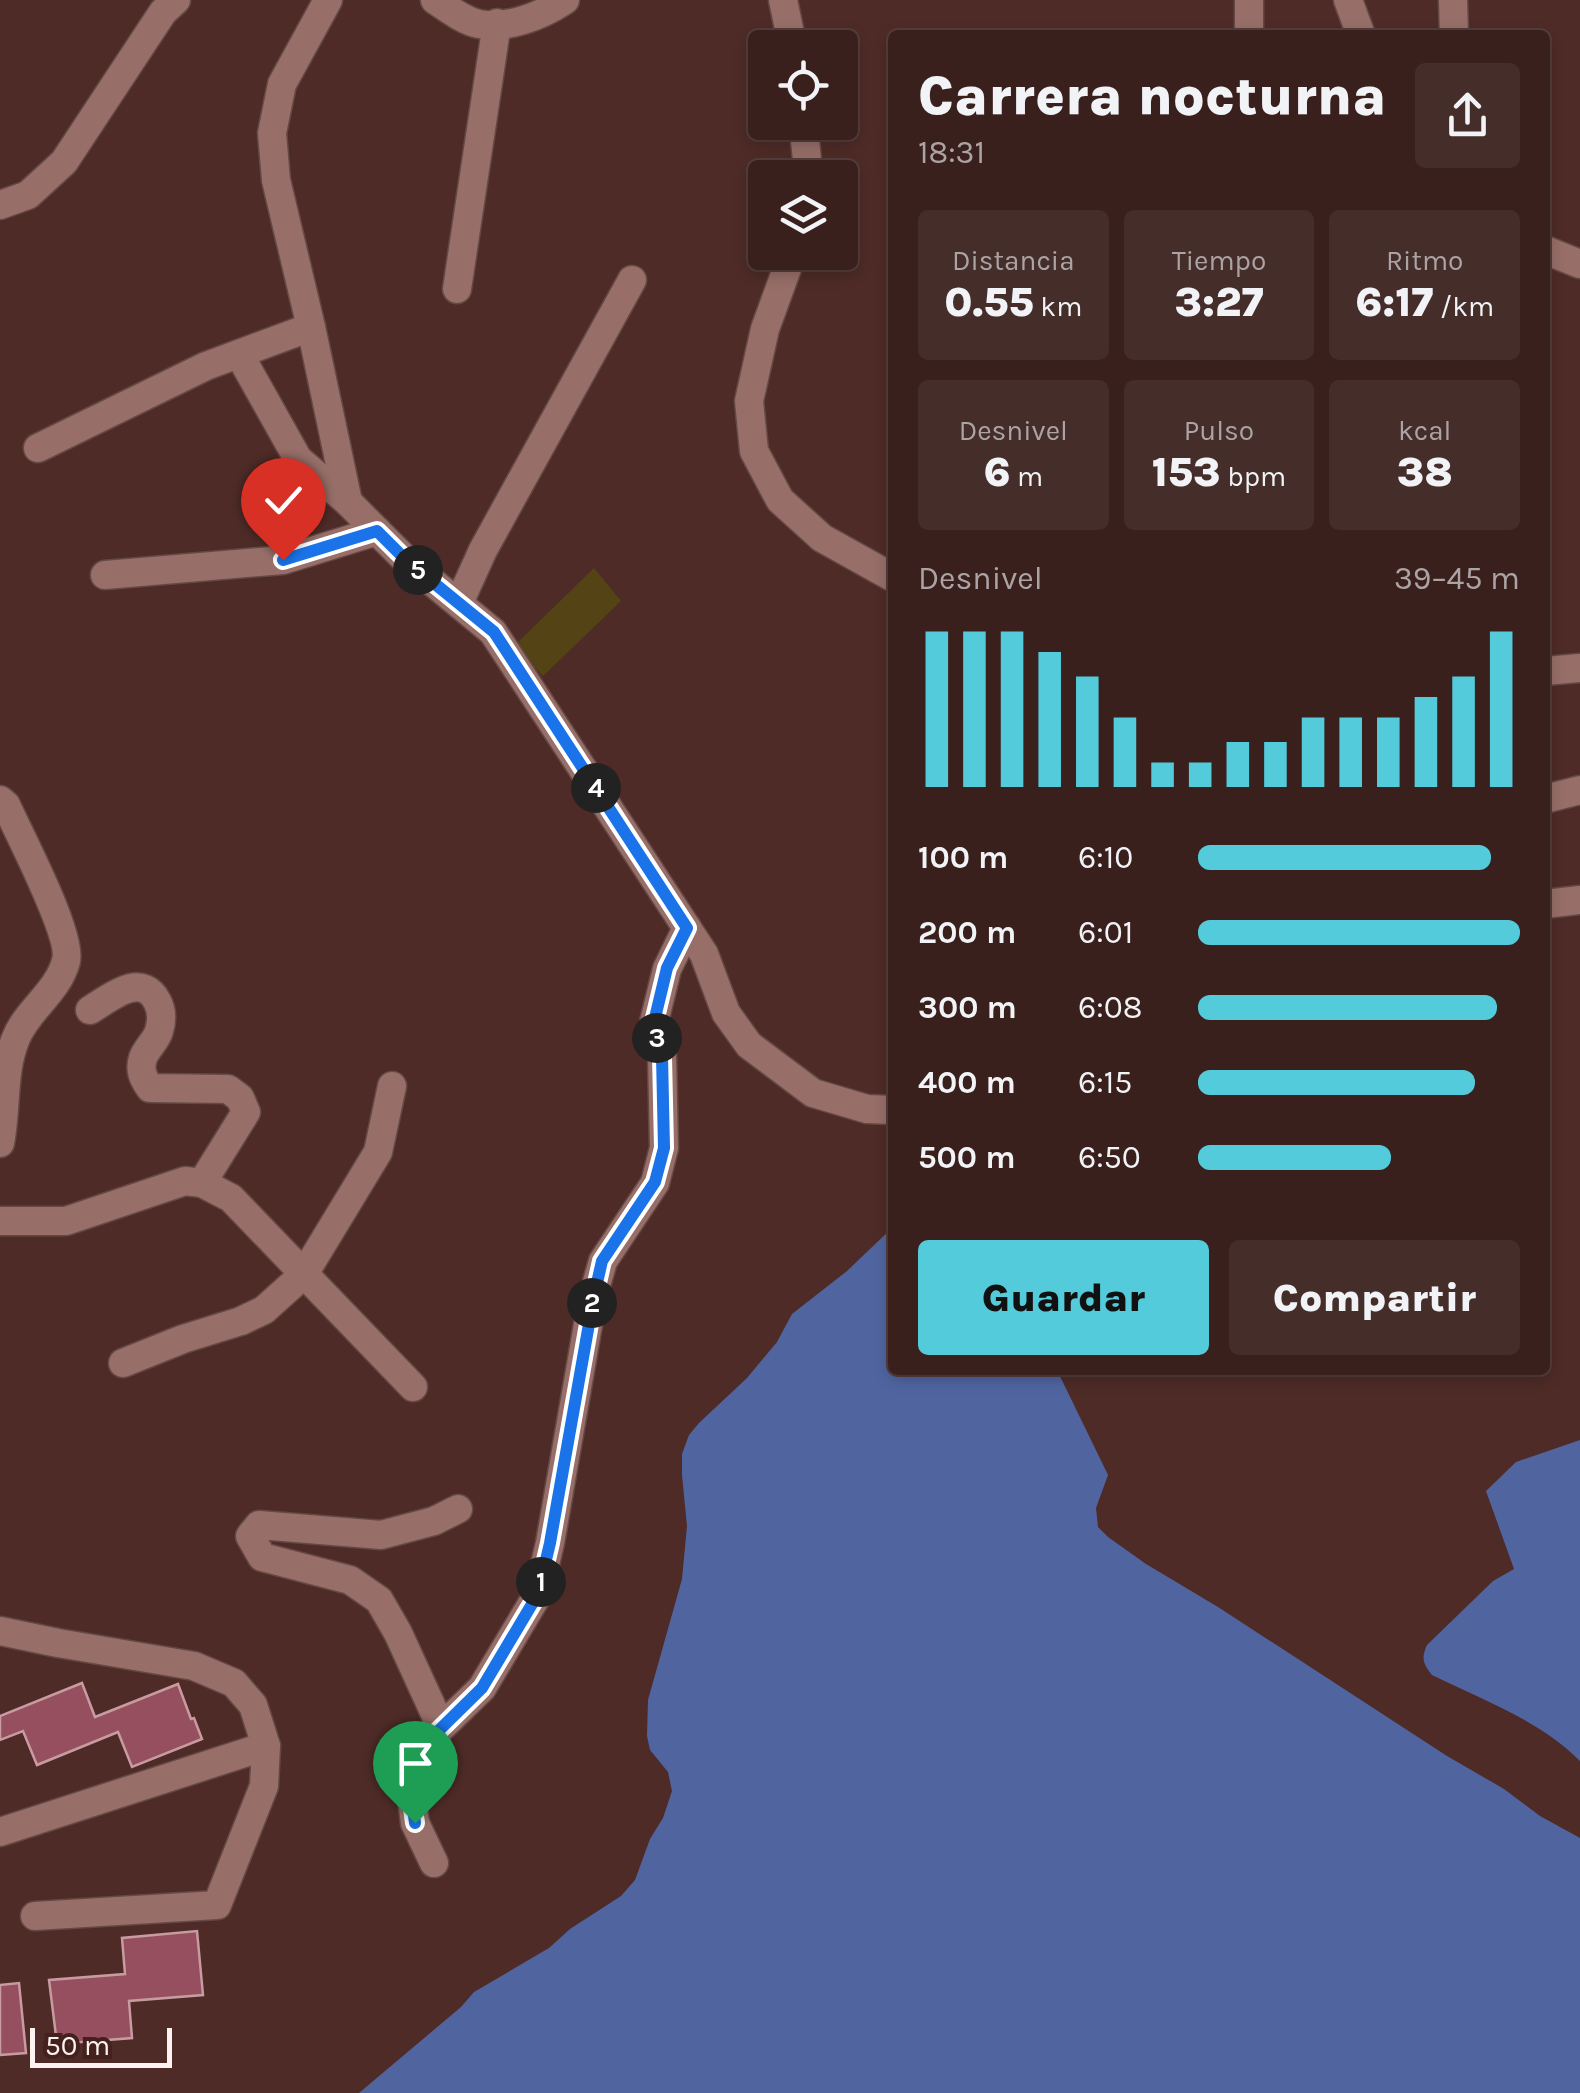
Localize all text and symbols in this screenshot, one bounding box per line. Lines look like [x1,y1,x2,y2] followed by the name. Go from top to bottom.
[748,30,858,270] map controls
[748,30,858,140] button: locate
[1415,63,1520,168] button: share
[918,64,1386,128] text: Carrera nocturna
[918,134,985,171] text: 18:31
[748,160,858,270] button: layers
[952,244,1075,277] text: Distancia
[1172,244,1266,277] text: Tiempo
[1386,244,1463,277] text: Ritmo
[944,277,1034,327] text: 0.55
[1174,277,1264,327] text: 3:27
[1355,277,1433,327] text: 6:17
[1034,290,1082,323] text: km
[1433,290,1494,323] text: /km
[959,414,1068,447] text: Desnivel
[1184,414,1254,447] text: Pulso
[1398,414,1451,447] text: kcal
[983,447,1010,497] text: 6
[1152,447,1221,497] text: 153
[1397,447,1453,497] text: 38
[241,458,326,561] pin
[1010,460,1043,493] text: m
[1221,460,1286,493] text: bpm
[256,473,311,528] icon: check
[393,545,443,595] pin: 5
[410,553,426,586] text: 5
[918,560,1043,597] text: Desnivel
[1394,560,1520,597] text: 39–45 m
[571,763,621,813] pin: 4
[588,771,604,804] text: 4
[918,839,1008,876] text: 100 m
[1078,839,1133,876] text: 6:10
[918,914,1016,951] text: 200 m
[1078,914,1133,951] text: 6:01
[918,989,1017,1026] text: 300 m
[1078,989,1142,1026] text: 6:08
[632,1013,682,1063] pin: 3
[648,1021,666,1054] text: 3
[918,1064,1016,1101] text: 400 m
[1078,1064,1132,1101] text: 6:15
[918,1139,1016,1176] text: 500 m
[1078,1139,1141,1176] text: 6:50
[918,1240,1209,1355] button: Guardar
[1229,1240,1520,1355] button: Compartir
[567,1278,617,1328] pin: 2
[584,1286,600,1319] text: 2
[516,1557,566,1607] pin: 1
[536,1565,546,1598] text: 1
[373,1721,458,1824] pin
[388,1736,443,1791] icon: arrive
[30,2023,172,2068] scale bar
[45,2029,110,2062] text: 50 m

